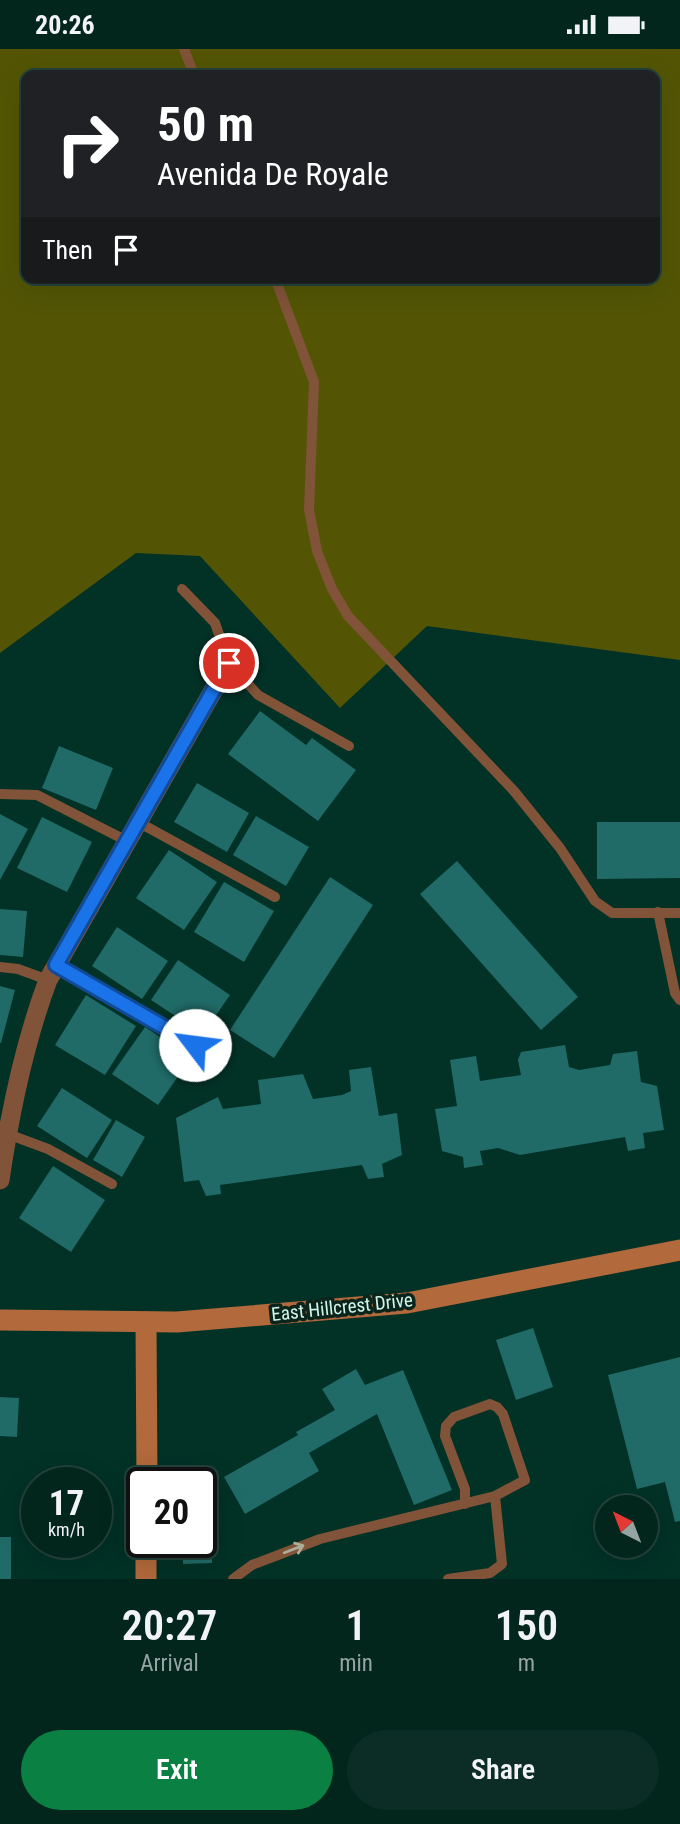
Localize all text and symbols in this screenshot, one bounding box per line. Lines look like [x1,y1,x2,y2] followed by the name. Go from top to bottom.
[35,10,95,40] text: 20:26
[157,96,254,153] text: 50 m
[42,98,133,189] icon: right
[157,155,389,193] text: Avenida De Royale
[107,231,145,269] icon: arrive
[42,235,93,265] text: Then
[199,633,259,693] pin
[210,644,248,682] icon: arrive
[158,1008,232,1082] position arrow
[270,1288,414,1326] street label: East Hillcrest Drive
[126,1467,217,1558] speed limit sign: 20
[49,1483,84,1524] text: 17
[595,1495,658,1557] north arrow
[595,1495,658,1558] map controls
[48,1519,85,1540] text: km/h
[282,1542,304,1554] one-way arrow
[122,1601,217,1650] text: 20:27
[346,1601,367,1650] text: 1
[495,1601,558,1650] text: 150
[140,1650,199,1677] text: Arrival
[339,1650,373,1677] text: min
[518,1650,535,1677] text: m
[21,1730,333,1810] button: Exit
[347,1730,659,1810] button: Share

